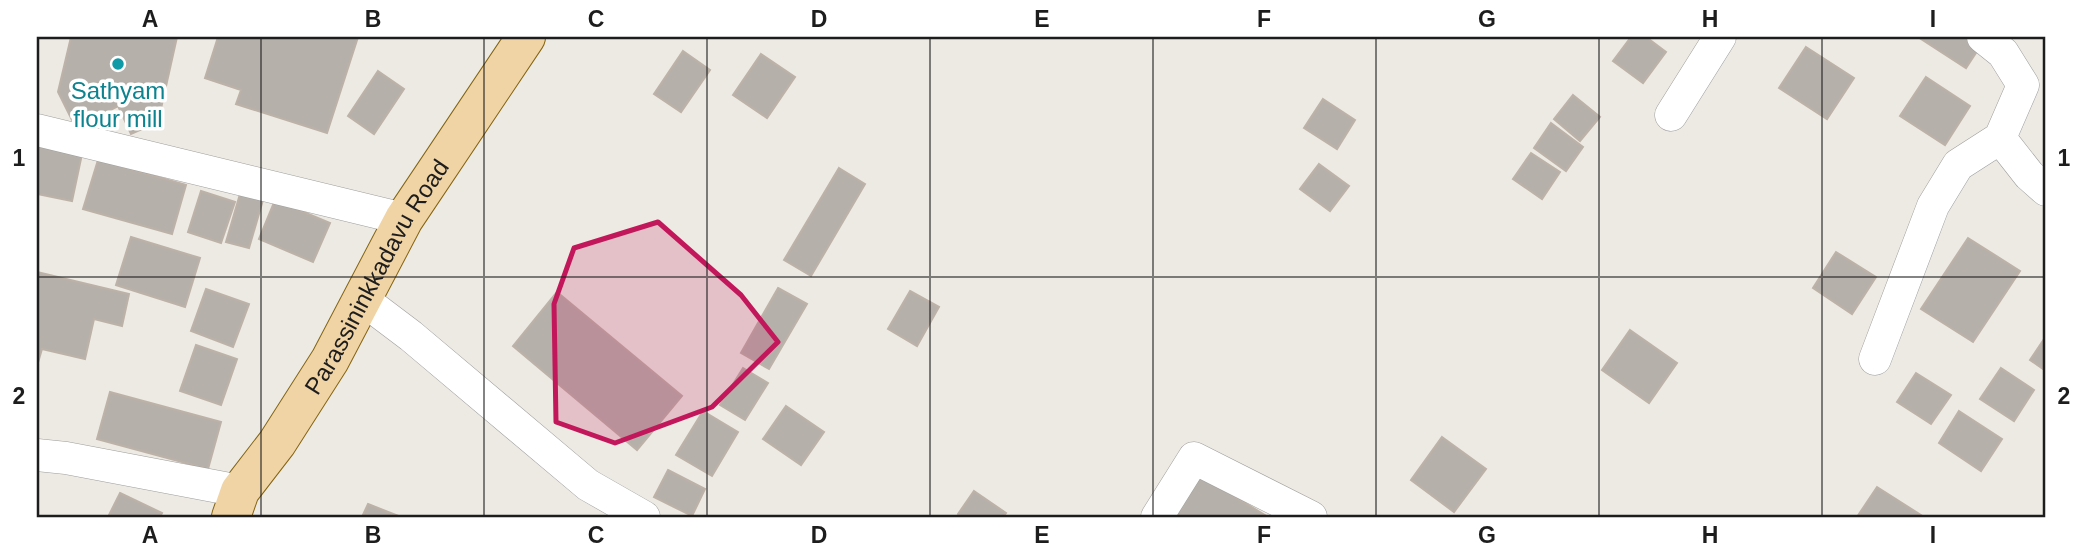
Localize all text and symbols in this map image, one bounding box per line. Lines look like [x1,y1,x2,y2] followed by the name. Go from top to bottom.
[142,6,158,32] text: A
[365,6,381,32] text: B
[588,6,604,32] text: C
[811,6,827,32] text: D
[1034,6,1050,32] text: E
[1257,6,1271,32] text: F
[1478,6,1496,32] text: G
[1702,6,1718,32] text: H
[1930,6,1936,32] text: I
[110,56,126,72] marker: Sathyam flour mill
[71,77,165,132] place label: Sathyam flour mill
[13,145,26,171] text: 1
[2058,145,2071,171] text: 1
[298,154,454,399] street label: Parassininkkadavu Road
[13,383,25,409] text: 2
[2058,383,2070,409] text: 2
[142,522,158,548] text: A
[365,522,381,548] text: B
[588,522,604,548] text: C
[811,522,827,548] text: D
[1034,522,1050,548] text: E
[1257,522,1271,548] text: F
[1478,522,1496,548] text: G
[1702,522,1718,548] text: H
[1930,522,1936,548] text: I

